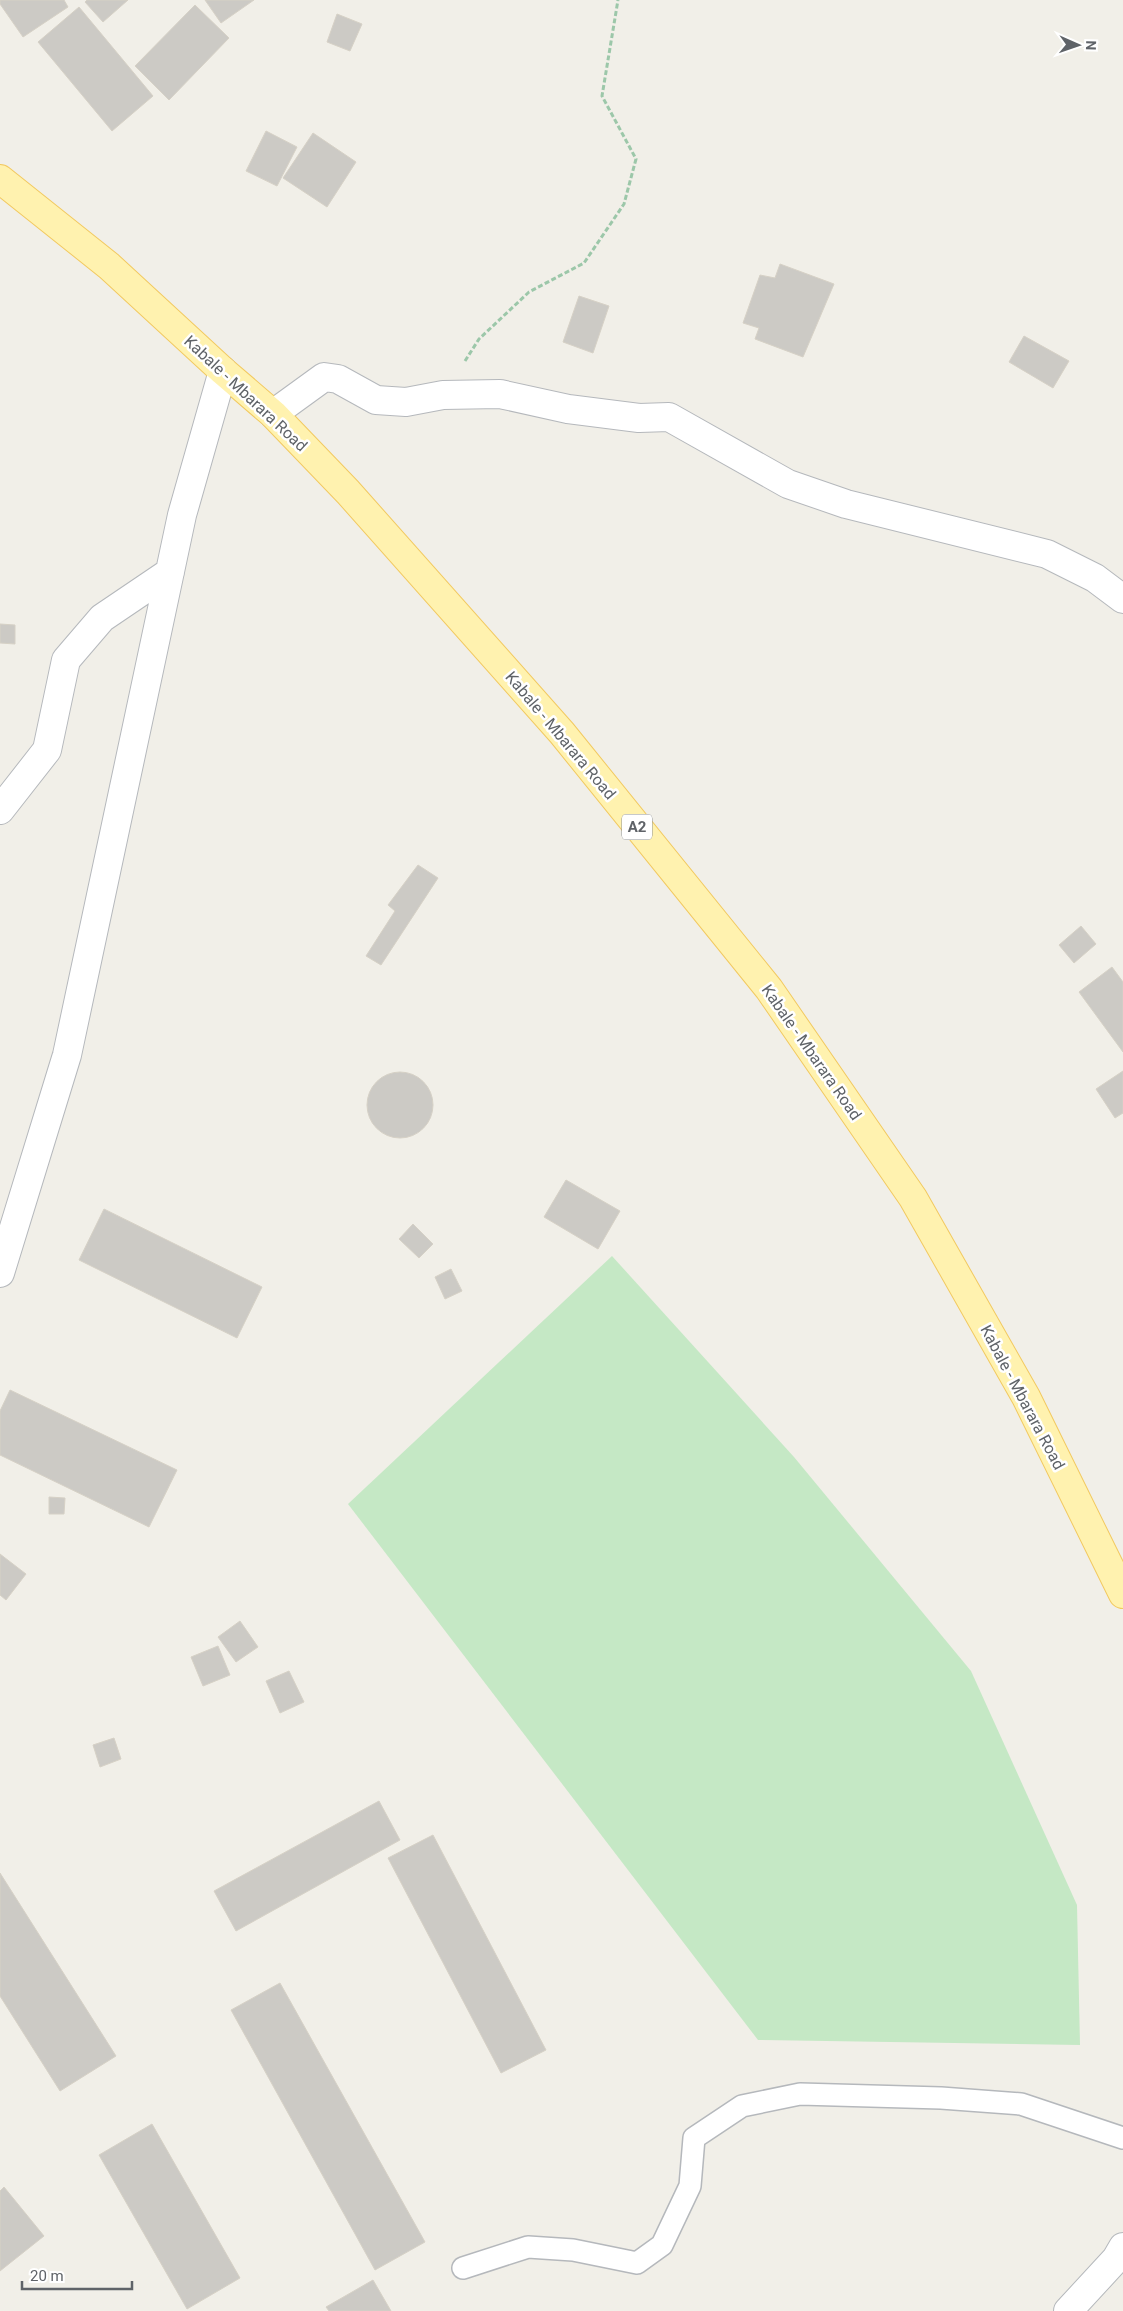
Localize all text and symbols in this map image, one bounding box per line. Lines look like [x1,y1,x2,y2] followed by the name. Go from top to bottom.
[1053,20,1103,70] north arrow
[1083,40,1099,51] text: N
[180,331,311,455] street label: Kabale - Mbarara Road
[502,668,620,803] street label: Kabale - Mbarara Road
[622,814,652,840] road number: A2
[758,981,866,1124] street label: Kabale - Mbarara Road
[976,1322,1069,1473] street label: Kabale - Mbarara Road
[22,2258,132,2290] scale bar
[30,2267,64,2285] text: 20 m

